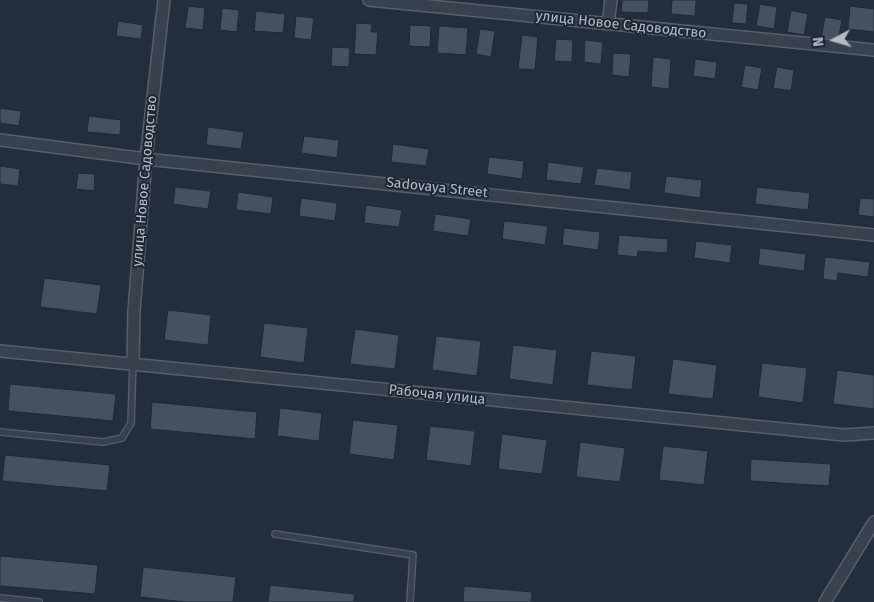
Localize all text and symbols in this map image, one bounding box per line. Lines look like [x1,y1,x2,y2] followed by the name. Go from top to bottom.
[535,8,707,42] street label: улица Новое Садоводство
[809,15,859,65] north arrow
[810,36,828,47] text: N
[129,95,161,267] street label: улица Новое Садоводство
[386,174,488,202] street label: Sadovaya Street
[388,382,486,408] street label: Рабочая улица

